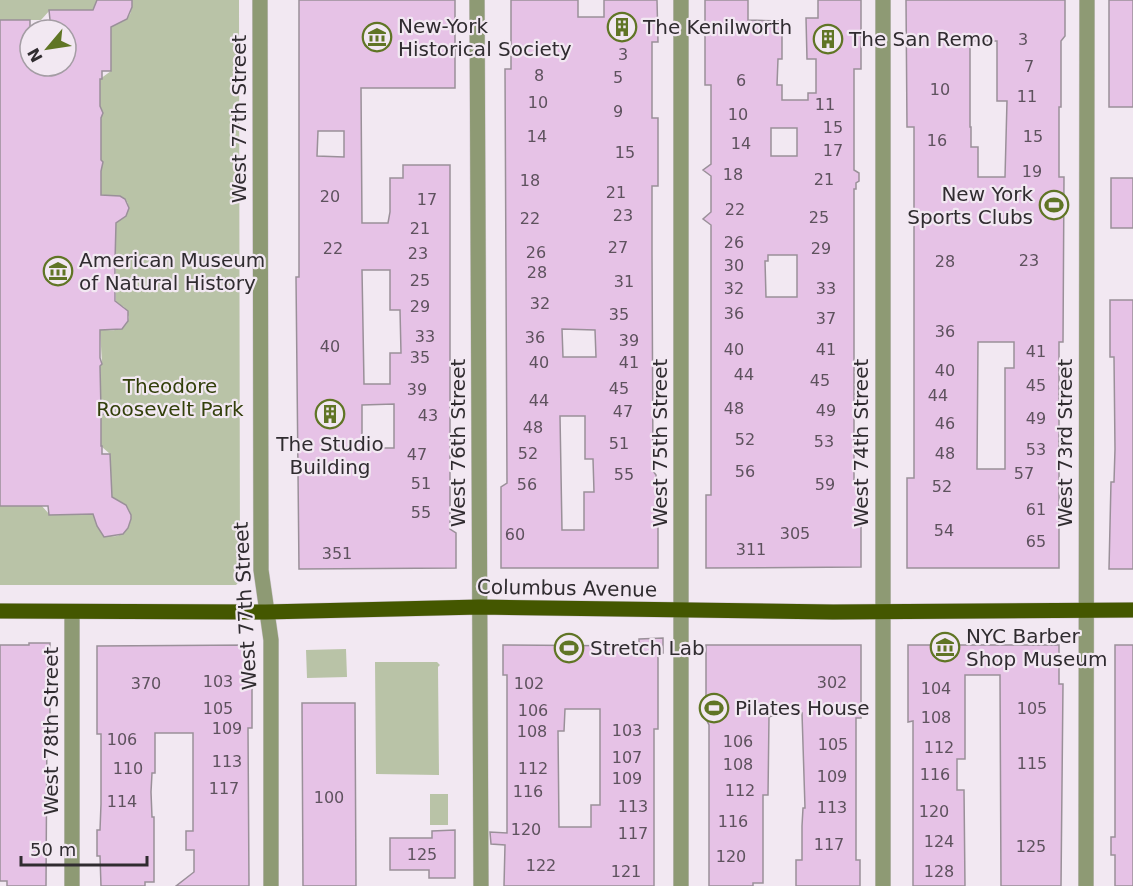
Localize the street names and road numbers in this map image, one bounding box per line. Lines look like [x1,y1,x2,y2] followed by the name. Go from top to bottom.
[227,35,251,203] street label: West 77th Street
[446,359,470,527] street label: West 76th Street
[648,359,672,527] street label: West 75th Street
[849,359,873,527] street label: West 74th Street
[1053,359,1077,527] street label: West 73rd Street
[229,521,261,691] street label: West 77th Street
[477,574,657,602] street label: Columbus Avenue
[39,647,63,815] street label: West 78th Street

